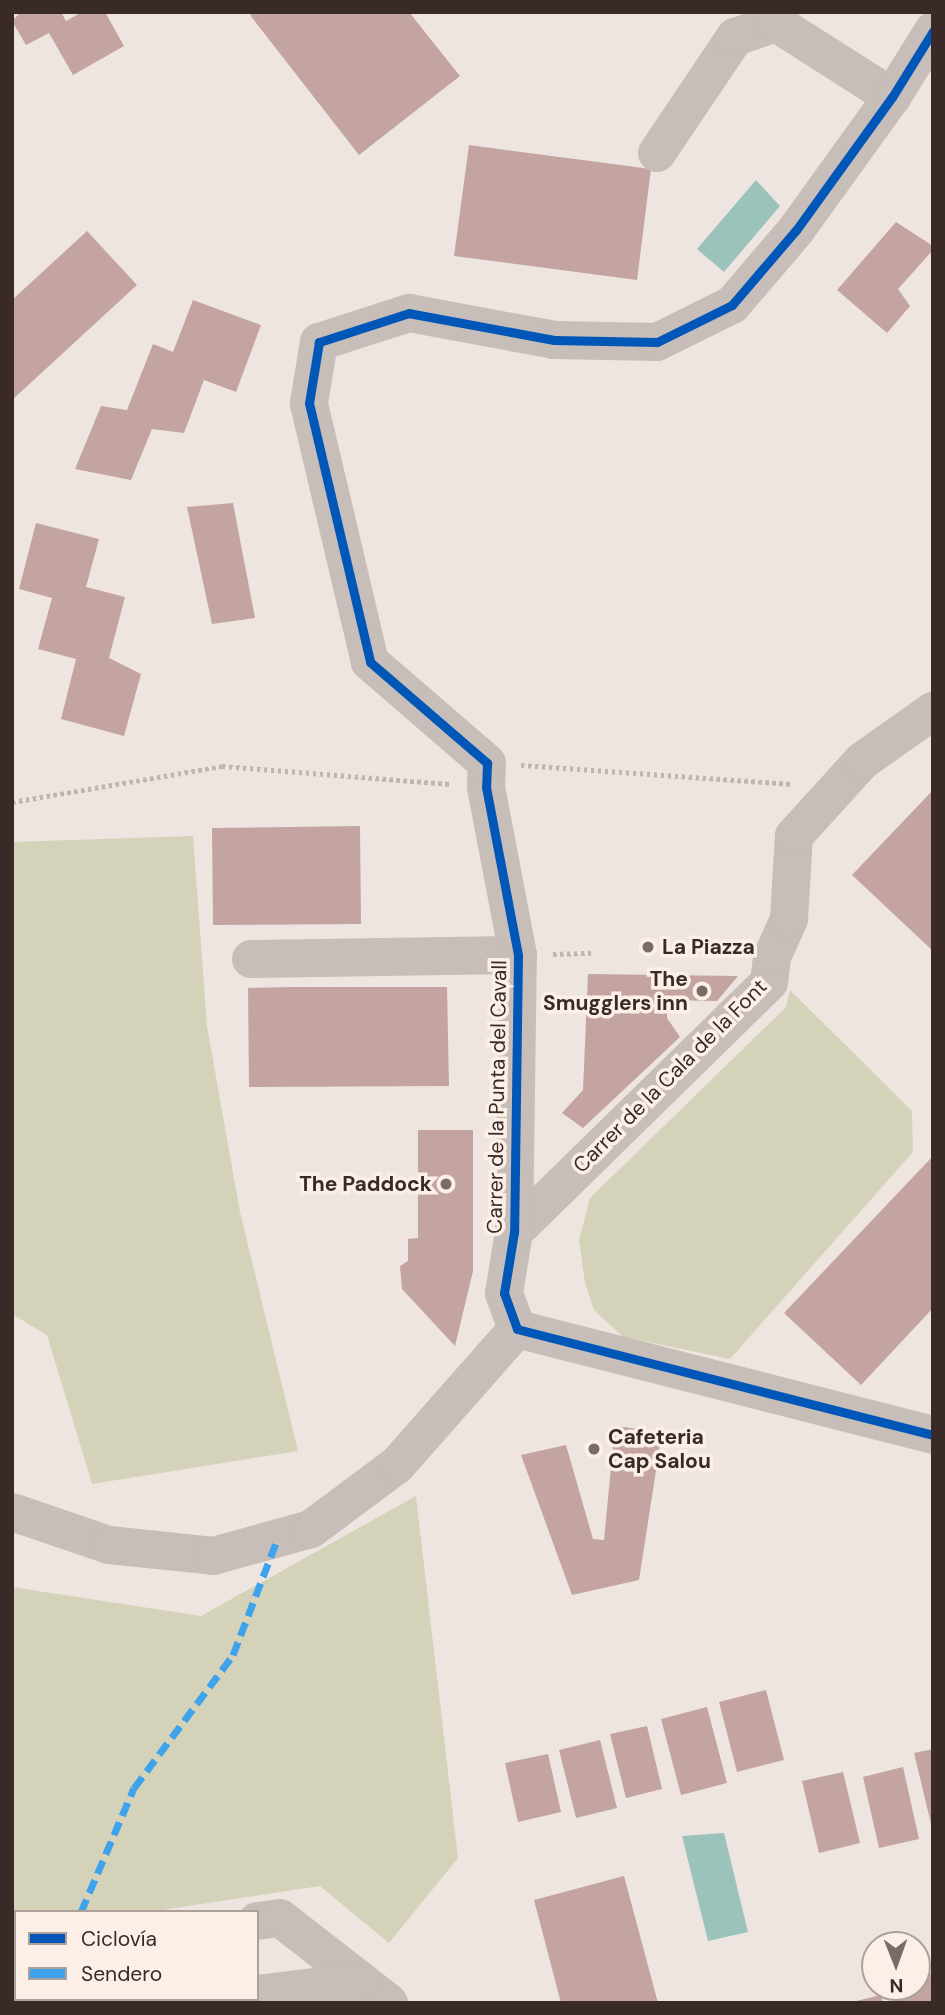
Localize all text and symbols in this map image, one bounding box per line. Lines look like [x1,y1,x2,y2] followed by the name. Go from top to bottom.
[662,934,755,960] place label: La Piazza
[640,939,656,955] marker: La Piazza
[482,960,512,1234] street label: Carrer de la Punta del Cavall
[543,966,688,1016] place label: The Smugglers inn
[568,974,772,1178] street label: Carrer de la Cala de la Font
[694,983,710,999] marker: The Smugglers inn
[299,1171,432,1197] place label: The Paddock
[438,1176,454,1192] marker: The Paddock
[608,1424,711,1474] place label: Cafeteria Cap Salou
[586,1441,602,1457] marker: Cafeteria Cap Salou
[14,1910,259,2001] legend
[81,1925,157,1953] text: Ciclovía
[861,1931,931,2001] north arrow
[81,1960,162,1988] text: Sendero
[889,1973,903,1998] text: N

